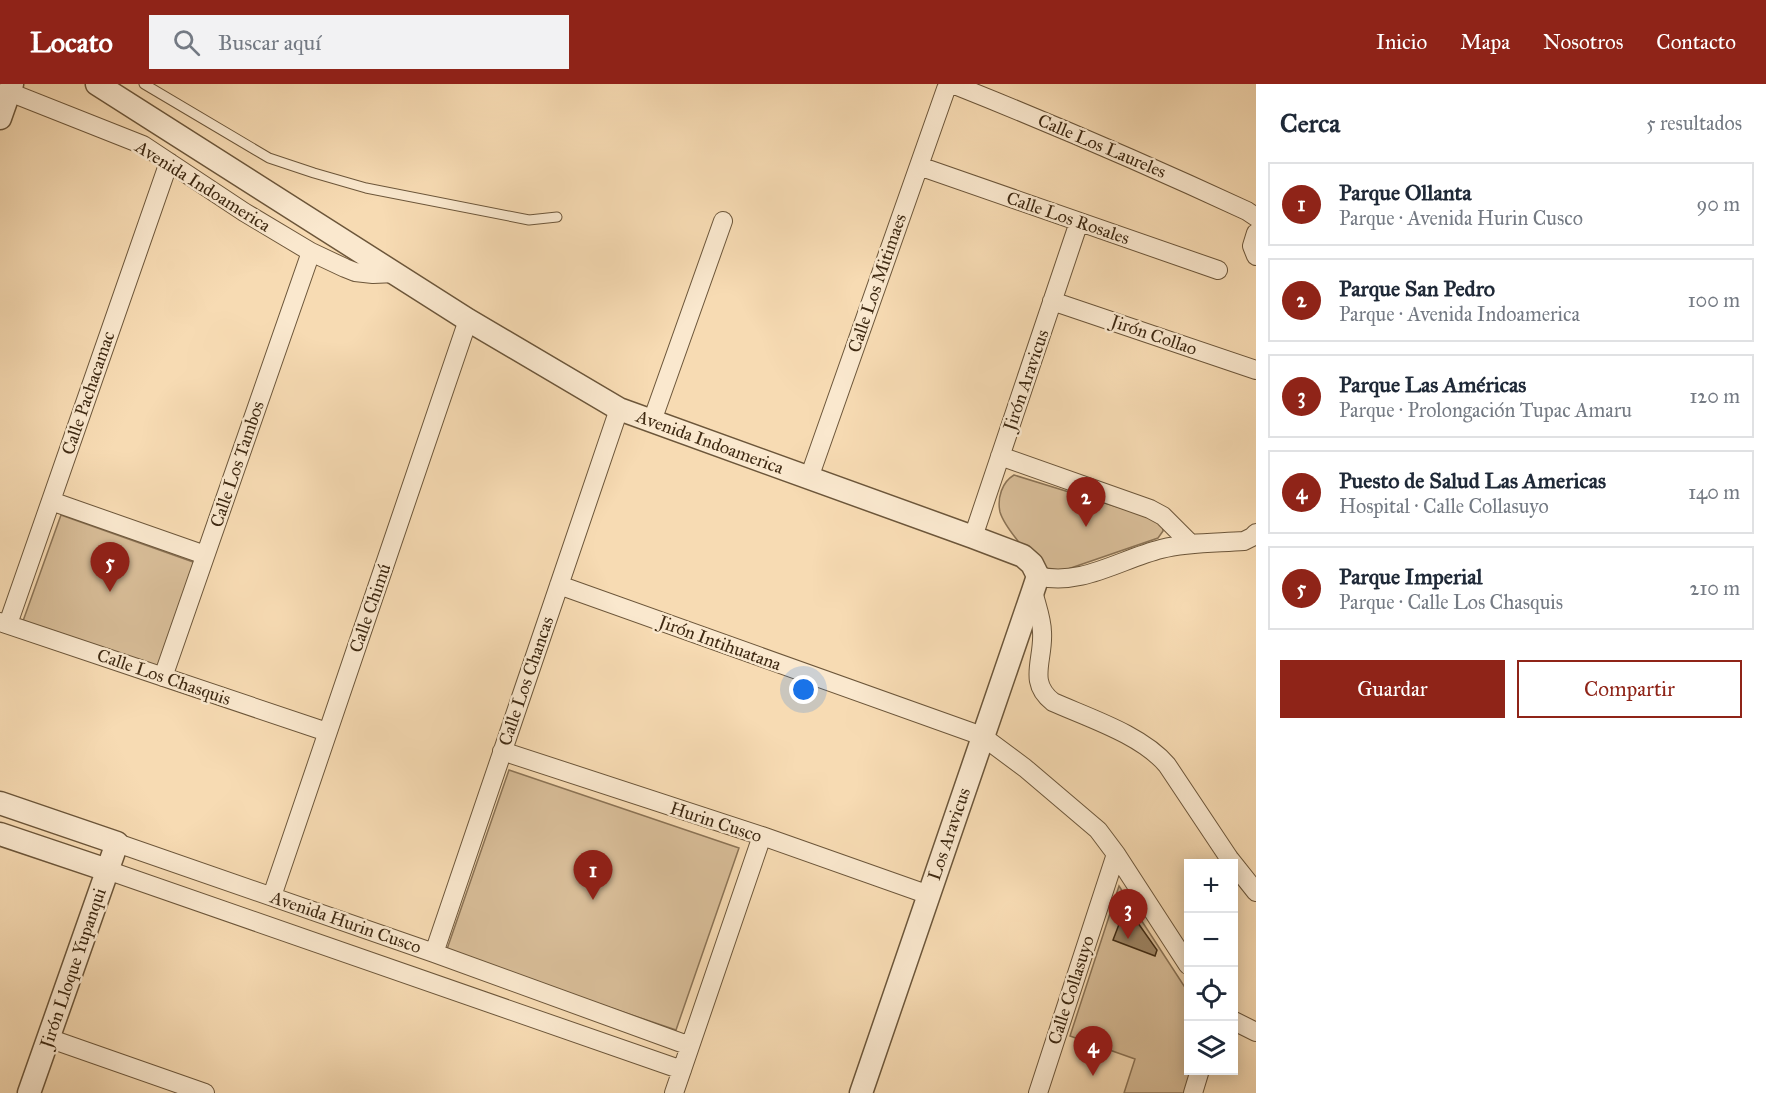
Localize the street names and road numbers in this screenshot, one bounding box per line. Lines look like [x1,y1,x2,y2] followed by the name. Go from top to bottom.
[1034,109,1170,183] street label: Calle Los Laureles
[131,135,275,237] street label: Avenida Indoamerica
[1004,187,1132,249] street label: Calle Los Rosales
[843,211,911,355] street label: Calle Los Mitimaes
[1106,309,1200,361] street label: Jirón Collao
[998,327,1054,436] street label: Jirón Aravicus
[57,328,120,458] street label: Calle Pachacamac
[205,398,269,530] street label: Calle Los Tambos
[632,405,787,479] street label: Avenida Indoamerica
[345,560,396,655] street label: Calle Chimú
[653,610,785,676] street label: Jirón Intihuatana
[494,613,558,749] street label: Calle Los Chancas
[94,644,234,711] street label: Calle Los Chasquis
[923,785,975,883] street label: Los Aravicus
[667,797,765,847] street label: Hurin Cusco
[35,885,112,1053] street label: Jirón Lloque Yupanqui
[267,886,424,958] street label: Avenida Hurin Cusco
[1043,933,1099,1047] street label: Calle Collasuyo

